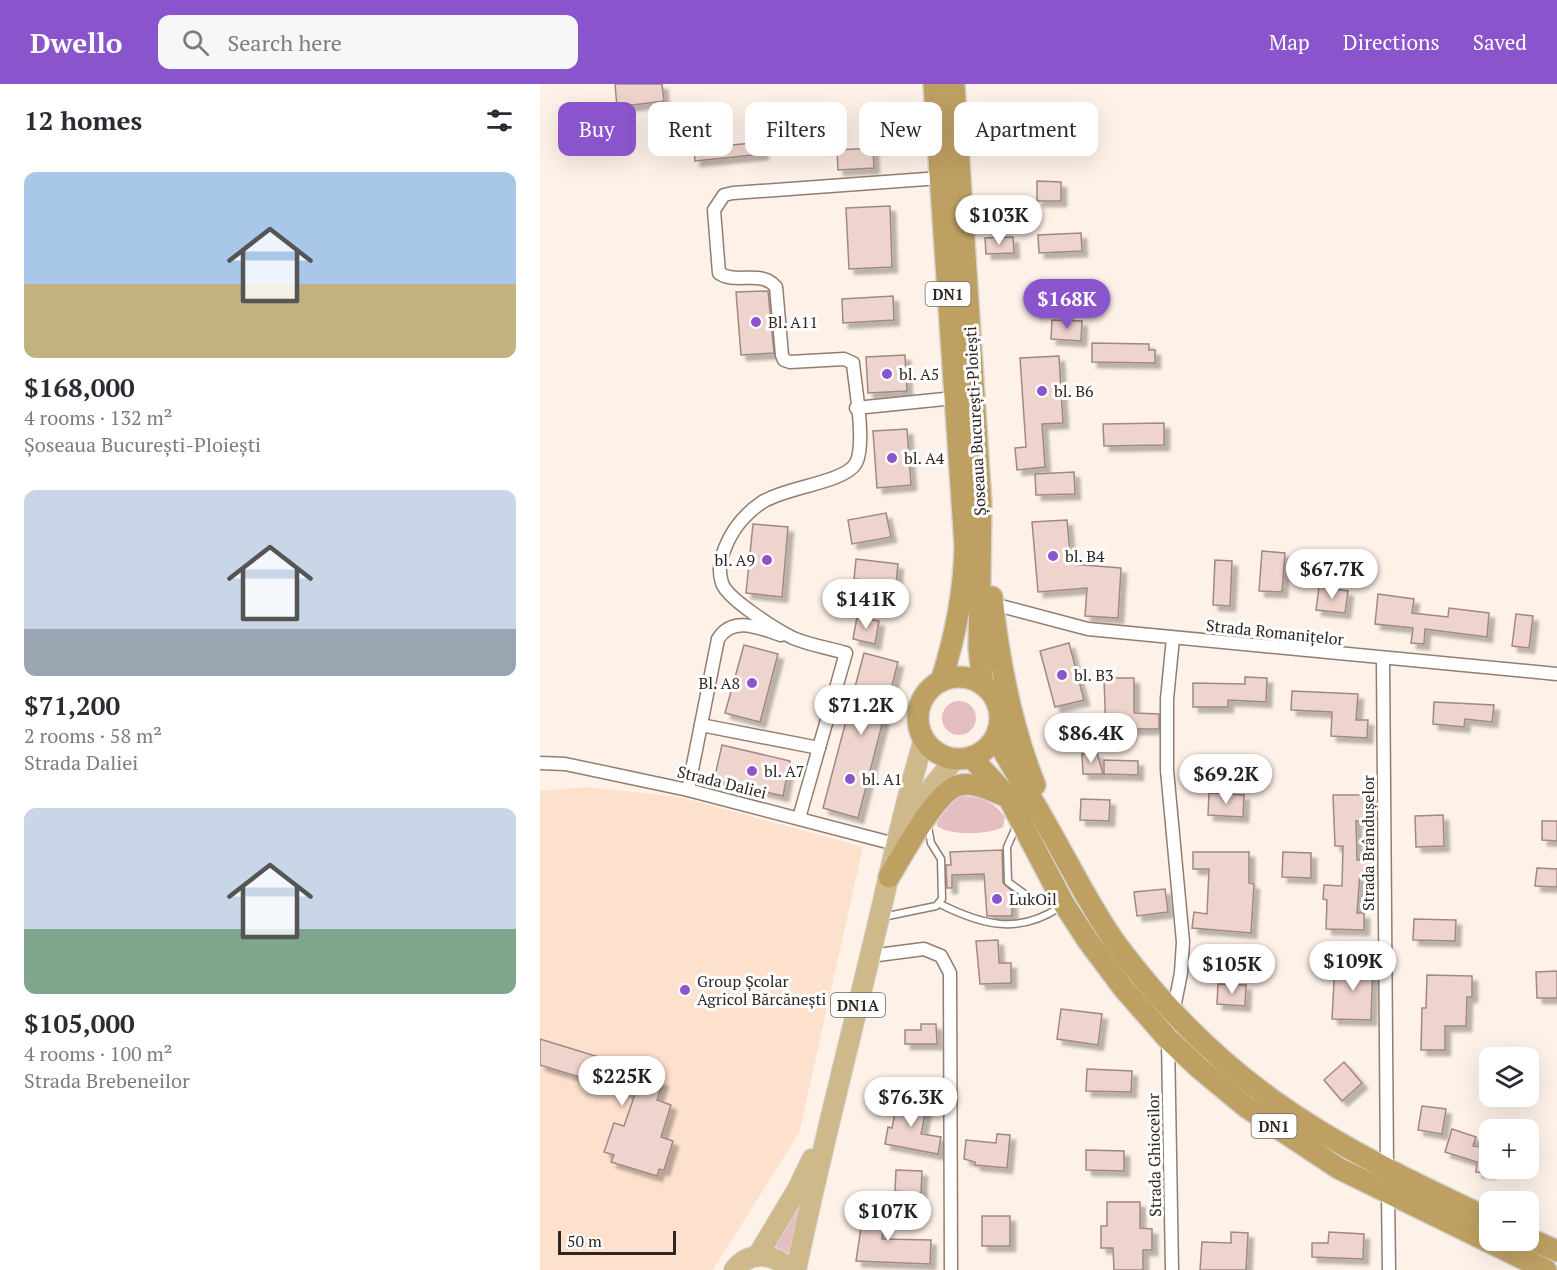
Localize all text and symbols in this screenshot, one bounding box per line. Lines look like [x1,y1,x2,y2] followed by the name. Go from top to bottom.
[158,15,578,69] search box
[30,24,122,61] text: Dwello
[179,26,212,59] icon: search
[227,28,342,57] text: Search here
[1269,28,1310,56] text: Map
[1343,28,1440,56] text: Directions
[1473,28,1527,56] text: Saved
[558,102,636,156] chip: Buy
[648,102,733,156] chip: Rent
[745,102,847,156] chip: Filters
[859,102,942,156] chip: New
[954,102,1098,156] chip: Apartment
[24,103,142,137] text: 12 homes
[483,104,516,137] icon: filters
[957,195,1041,246] pin: $103K
[969,201,1029,228] text: $103K
[216,211,324,319] icon: home
[1025,279,1109,330] pin: $168K
[926,282,970,306] road number: DN1
[1037,285,1097,312] text: $168K
[768,311,818,333] place label: Bl. A11
[749,315,763,329] marker: Bl. A11
[959,326,991,516] street label: Șoseaua București-Ploiești
[899,363,939,385] place label: bl. A5
[880,367,894,381] marker: bl. A5
[24,370,135,404] text: $168,000
[1054,380,1094,402] place label: bl. B6
[1035,384,1049,398] marker: bl. B6
[24,404,172,431] text: 4 rooms · 132 m²
[24,431,261,458] text: Șoseaua București-Ploiești
[904,447,945,469] place label: bl. A4
[885,451,899,465] marker: bl. A4
[216,529,324,637] icon: home
[1065,545,1105,567] place label: bl. B4
[715,549,755,571] place label: bl. A9
[1046,549,1060,563] marker: bl. B4
[1283,549,1381,600] pin: $67.7K
[760,553,774,567] marker: bl. A9
[1300,555,1364,582] text: $67.7K
[824,579,908,630] pin: $141K
[836,585,896,612] text: $141K
[1205,614,1346,650] street label: Strada Romanițelor
[1074,664,1114,686] place label: bl. B3
[1055,668,1069,682] marker: bl. B3
[698,672,740,694] place label: Bl. A8
[745,676,759,690] marker: Bl. A8
[812,685,910,736] pin: $71.2K
[24,688,120,722] text: $71,200
[828,691,894,718] text: $71.2K
[1042,713,1140,764] pin: $86.4K
[1058,719,1124,746] text: $86.4K
[24,722,162,749] text: 2 rooms · 58 m²
[24,749,138,776] text: Strada Daliei
[1177,754,1275,805] pin: $69.2K
[675,760,769,804] street label: Strada Daliei
[764,760,804,782] place label: bl. A7
[1193,760,1259,787] text: $69.2K
[745,764,759,778] marker: bl. A7
[862,768,902,790] place label: bl. A1
[843,772,857,786] marker: bl. A1
[1357,774,1379,911] street label: Strada Brândușelor
[216,847,324,955] icon: home
[1009,888,1057,910] place label: LukOil
[990,892,1004,906] marker: LukOil
[1311,941,1395,992] pin: $109K
[1190,944,1274,995] pin: $105K
[1323,947,1383,974] text: $109K
[1202,950,1262,977] text: $105K
[697,970,826,1010] place label: Group Școlar Agricol Bărcănești
[678,983,692,997] marker: Group Școlar Agricol Bărcănești
[831,993,885,1017] road number: DN1A
[24,1006,135,1040] text: $105,000
[24,1040,172,1067] text: 4 rooms · 100 m²
[1479,1047,1539,1251] map controls
[1479,1047,1539,1107] button: layers
[580,1056,664,1107] pin: $225K
[592,1062,652,1089] text: $225K
[24,1067,190,1094] text: Strada Brebeneilor
[862,1077,960,1128] pin: $76.3K
[878,1083,944,1110] text: $76.3K
[1142,1092,1166,1217] street label: Strada Ghioceilor
[1252,1114,1296,1138] road number: DN1
[1479,1119,1539,1179] button: +
[846,1191,930,1242] pin: $107K
[1479,1191,1539,1251] button: −
[858,1197,918,1224] text: $107K
[558,1228,676,1256] scale bar
[567,1230,602,1252] text: 50 m

